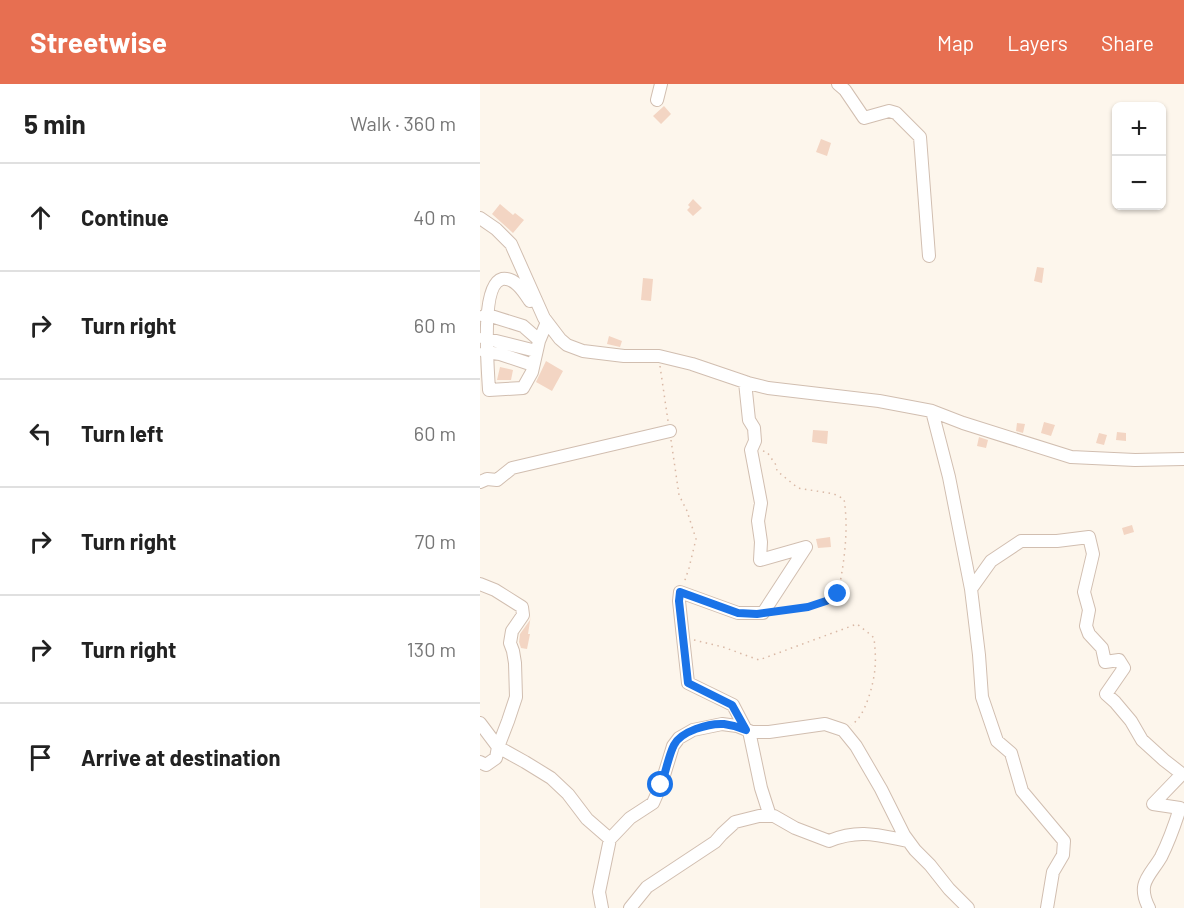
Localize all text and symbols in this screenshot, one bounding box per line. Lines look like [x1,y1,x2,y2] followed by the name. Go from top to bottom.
[30,25,167,59] text: Streetwise
[937,30,974,55] text: Map
[1007,30,1068,55] text: Layers
[1101,30,1154,55] text: Share
[1112,102,1166,210] map controls
[1112,102,1166,156] button: +
[24,108,86,139] text: 5 min
[350,111,456,135] text: Walk · 360 m
[1112,156,1166,210] button: −
[24,201,57,234] icon: ahead
[81,204,169,230] text: Continue
[413,205,456,229] text: 40 m
[24,309,57,342] icon: right
[81,312,176,338] text: Turn right
[414,313,456,337] text: 60 m
[24,417,57,450] icon: left
[81,420,164,446] text: Turn left
[414,421,456,445] text: 60 m
[24,525,57,558] icon: right
[81,528,176,554] text: Turn right
[415,529,456,553] text: 70 m
[824,580,850,606] route end
[24,633,57,666] icon: right
[81,636,176,662] text: Turn right
[407,637,456,661] text: 130 m
[24,741,57,774] icon: arrive
[81,744,280,770] text: Arrive at destination
[647,771,673,797] route start

